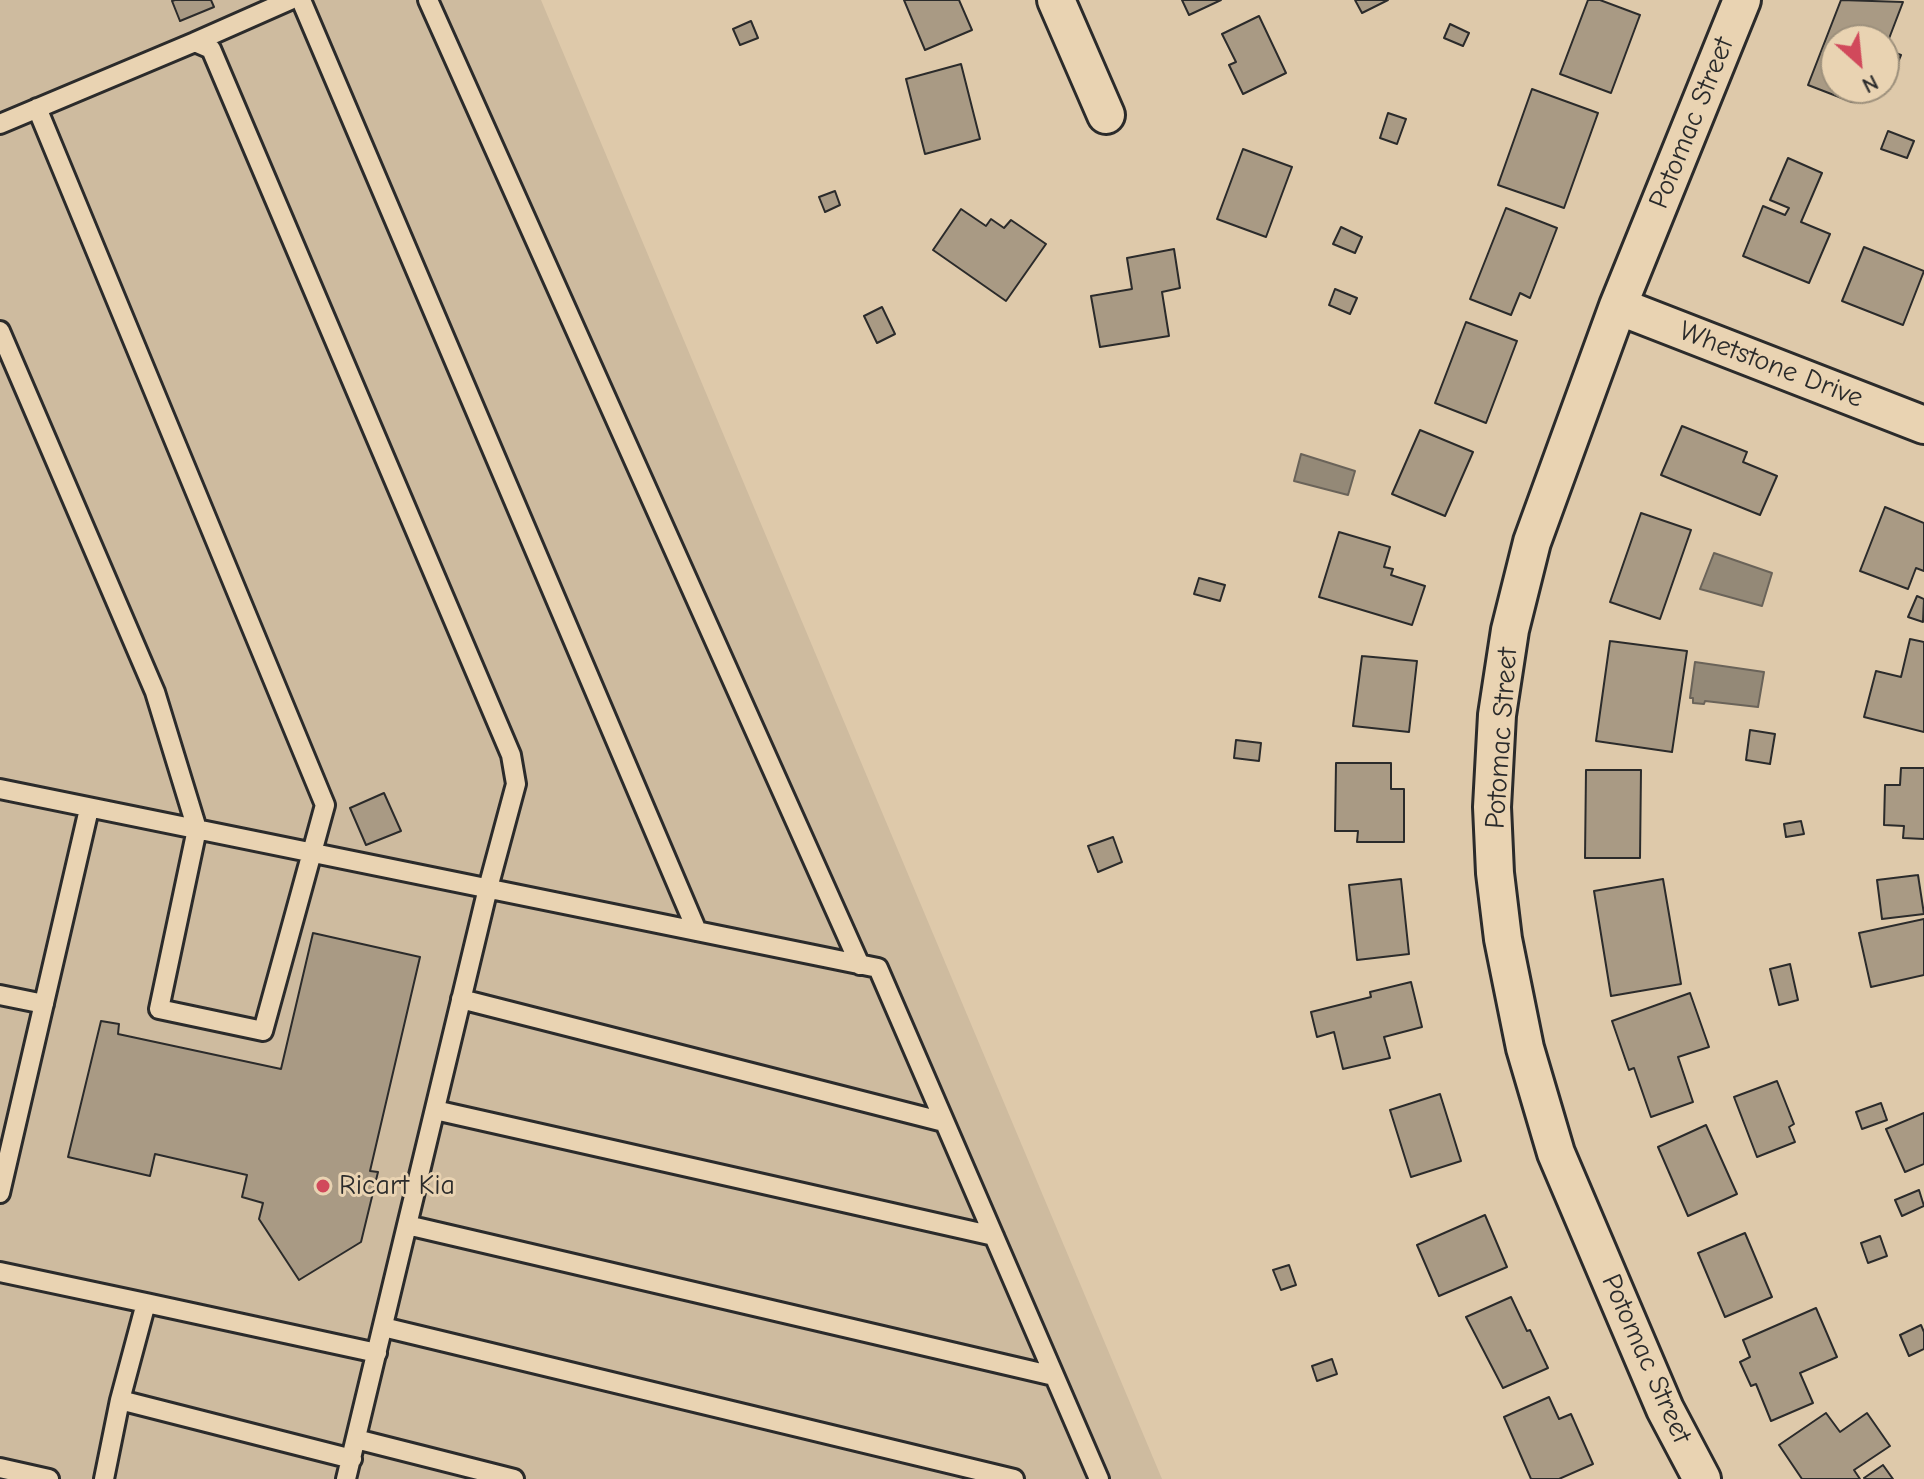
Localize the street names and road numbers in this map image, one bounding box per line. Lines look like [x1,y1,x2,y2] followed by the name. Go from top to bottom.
[1642,33,1742,213] street label: Potomac Street
[1674,315,1868,415] street label: Whetstone Drive
[1479,646,1525,830] street label: Potomac Street
[1594,1269,1698,1449] street label: Potomac Street

